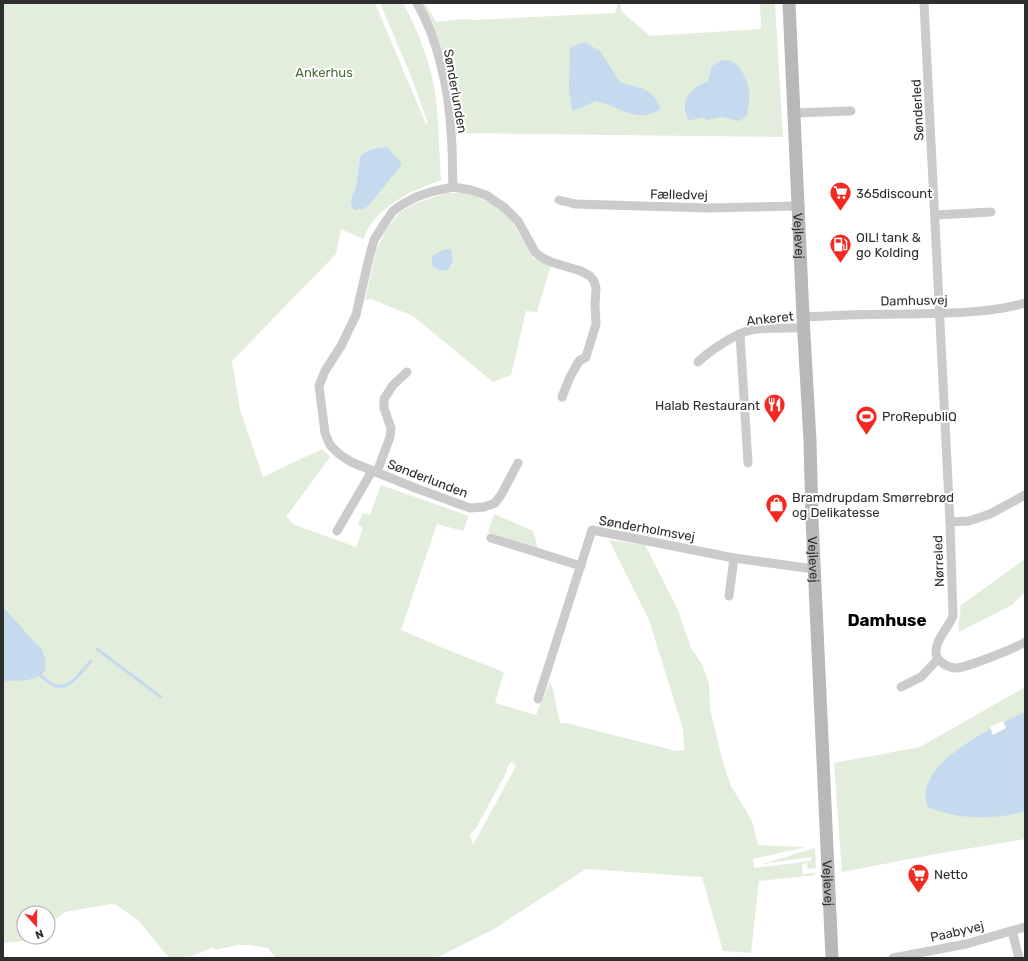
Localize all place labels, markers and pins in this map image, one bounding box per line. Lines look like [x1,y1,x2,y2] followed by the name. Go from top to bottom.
[828,180,854,213] supermarket icon: 365discount
[856,186,932,201] place label: 365discount
[856,230,921,261] place label: OIL! tank & go Kolding
[828,231,854,264] fuel station icon: OIL! tank & go Kolding
[762,392,788,425] restaurant icon: Halab Restaurant
[655,398,760,413] place label: Halab Restaurant
[854,403,880,436] sports icon: ProRepubliQ
[882,409,957,424] place label: ProRepubliQ
[792,490,954,521] place label: Bramdrupdam Smørrebrød og Delikatesse
[763,491,789,524] shop icon: Bramdrupdam Smørrebrød og Delikatesse
[905,861,931,894] supermarket icon: Netto
[934,867,968,882] place label: Netto

